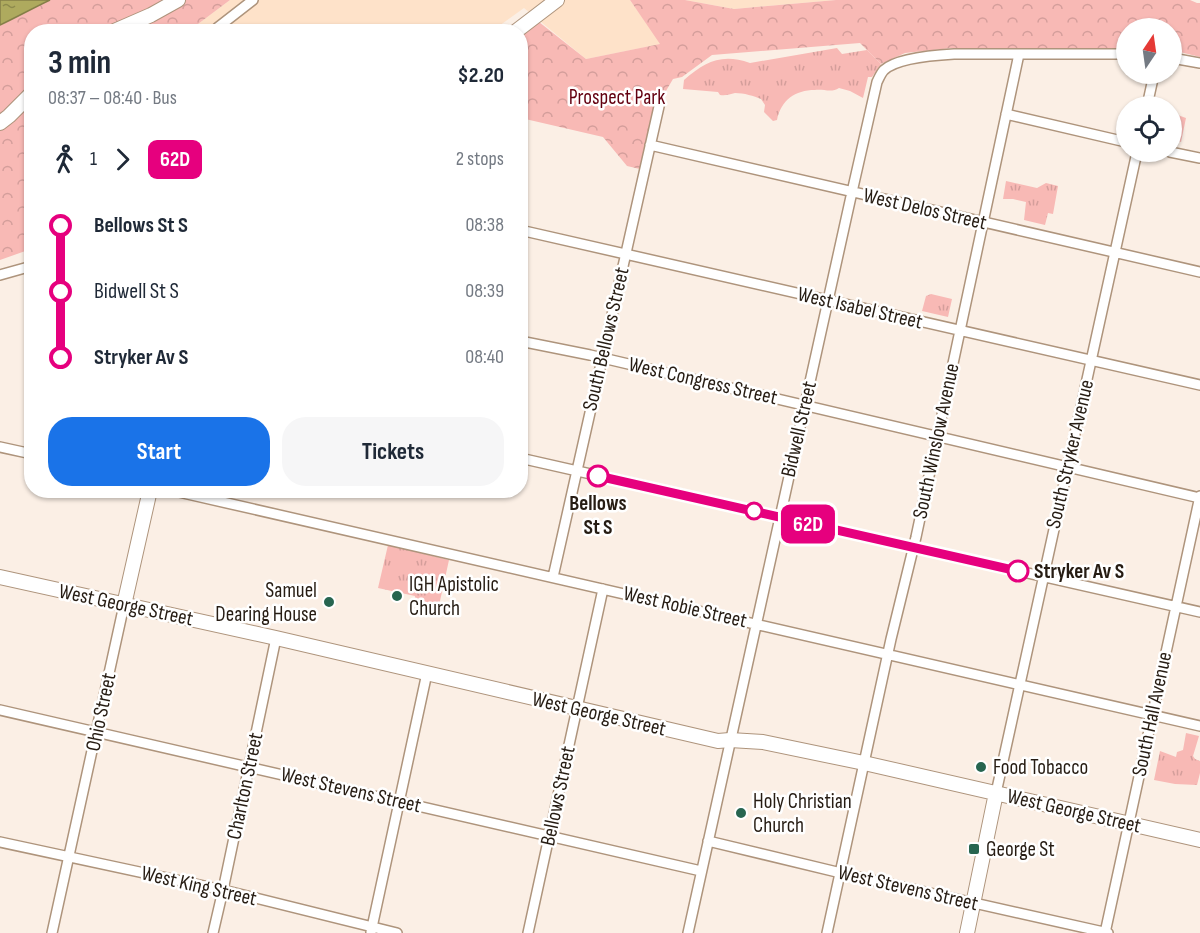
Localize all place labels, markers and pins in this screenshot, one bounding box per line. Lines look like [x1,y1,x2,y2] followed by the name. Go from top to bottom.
[587,465,609,487] marker: Bellows St S
[569,491,627,540] place label: Bellows St S
[745,502,763,520] unlabelled marker
[1034,559,1124,584] place label: Stryker Av S
[1007,560,1029,582] marker: Stryker Av S
[409,572,499,621] place label: IGH Apistolic Church
[215,578,317,627] place label: Samuel Dearing House
[390,589,404,603] marker: IGH Apistolic Church
[322,595,336,609] marker: Samuel Dearing House
[993,755,1088,780] place label: Food Tobacco
[974,760,988,774] marker: Food Tobacco
[753,789,852,838] place label: Holy Christian Church
[734,806,748,820] marker: Holy Christian Church
[986,837,1055,862] place label: George St
[967,842,981,856] marker: George St

